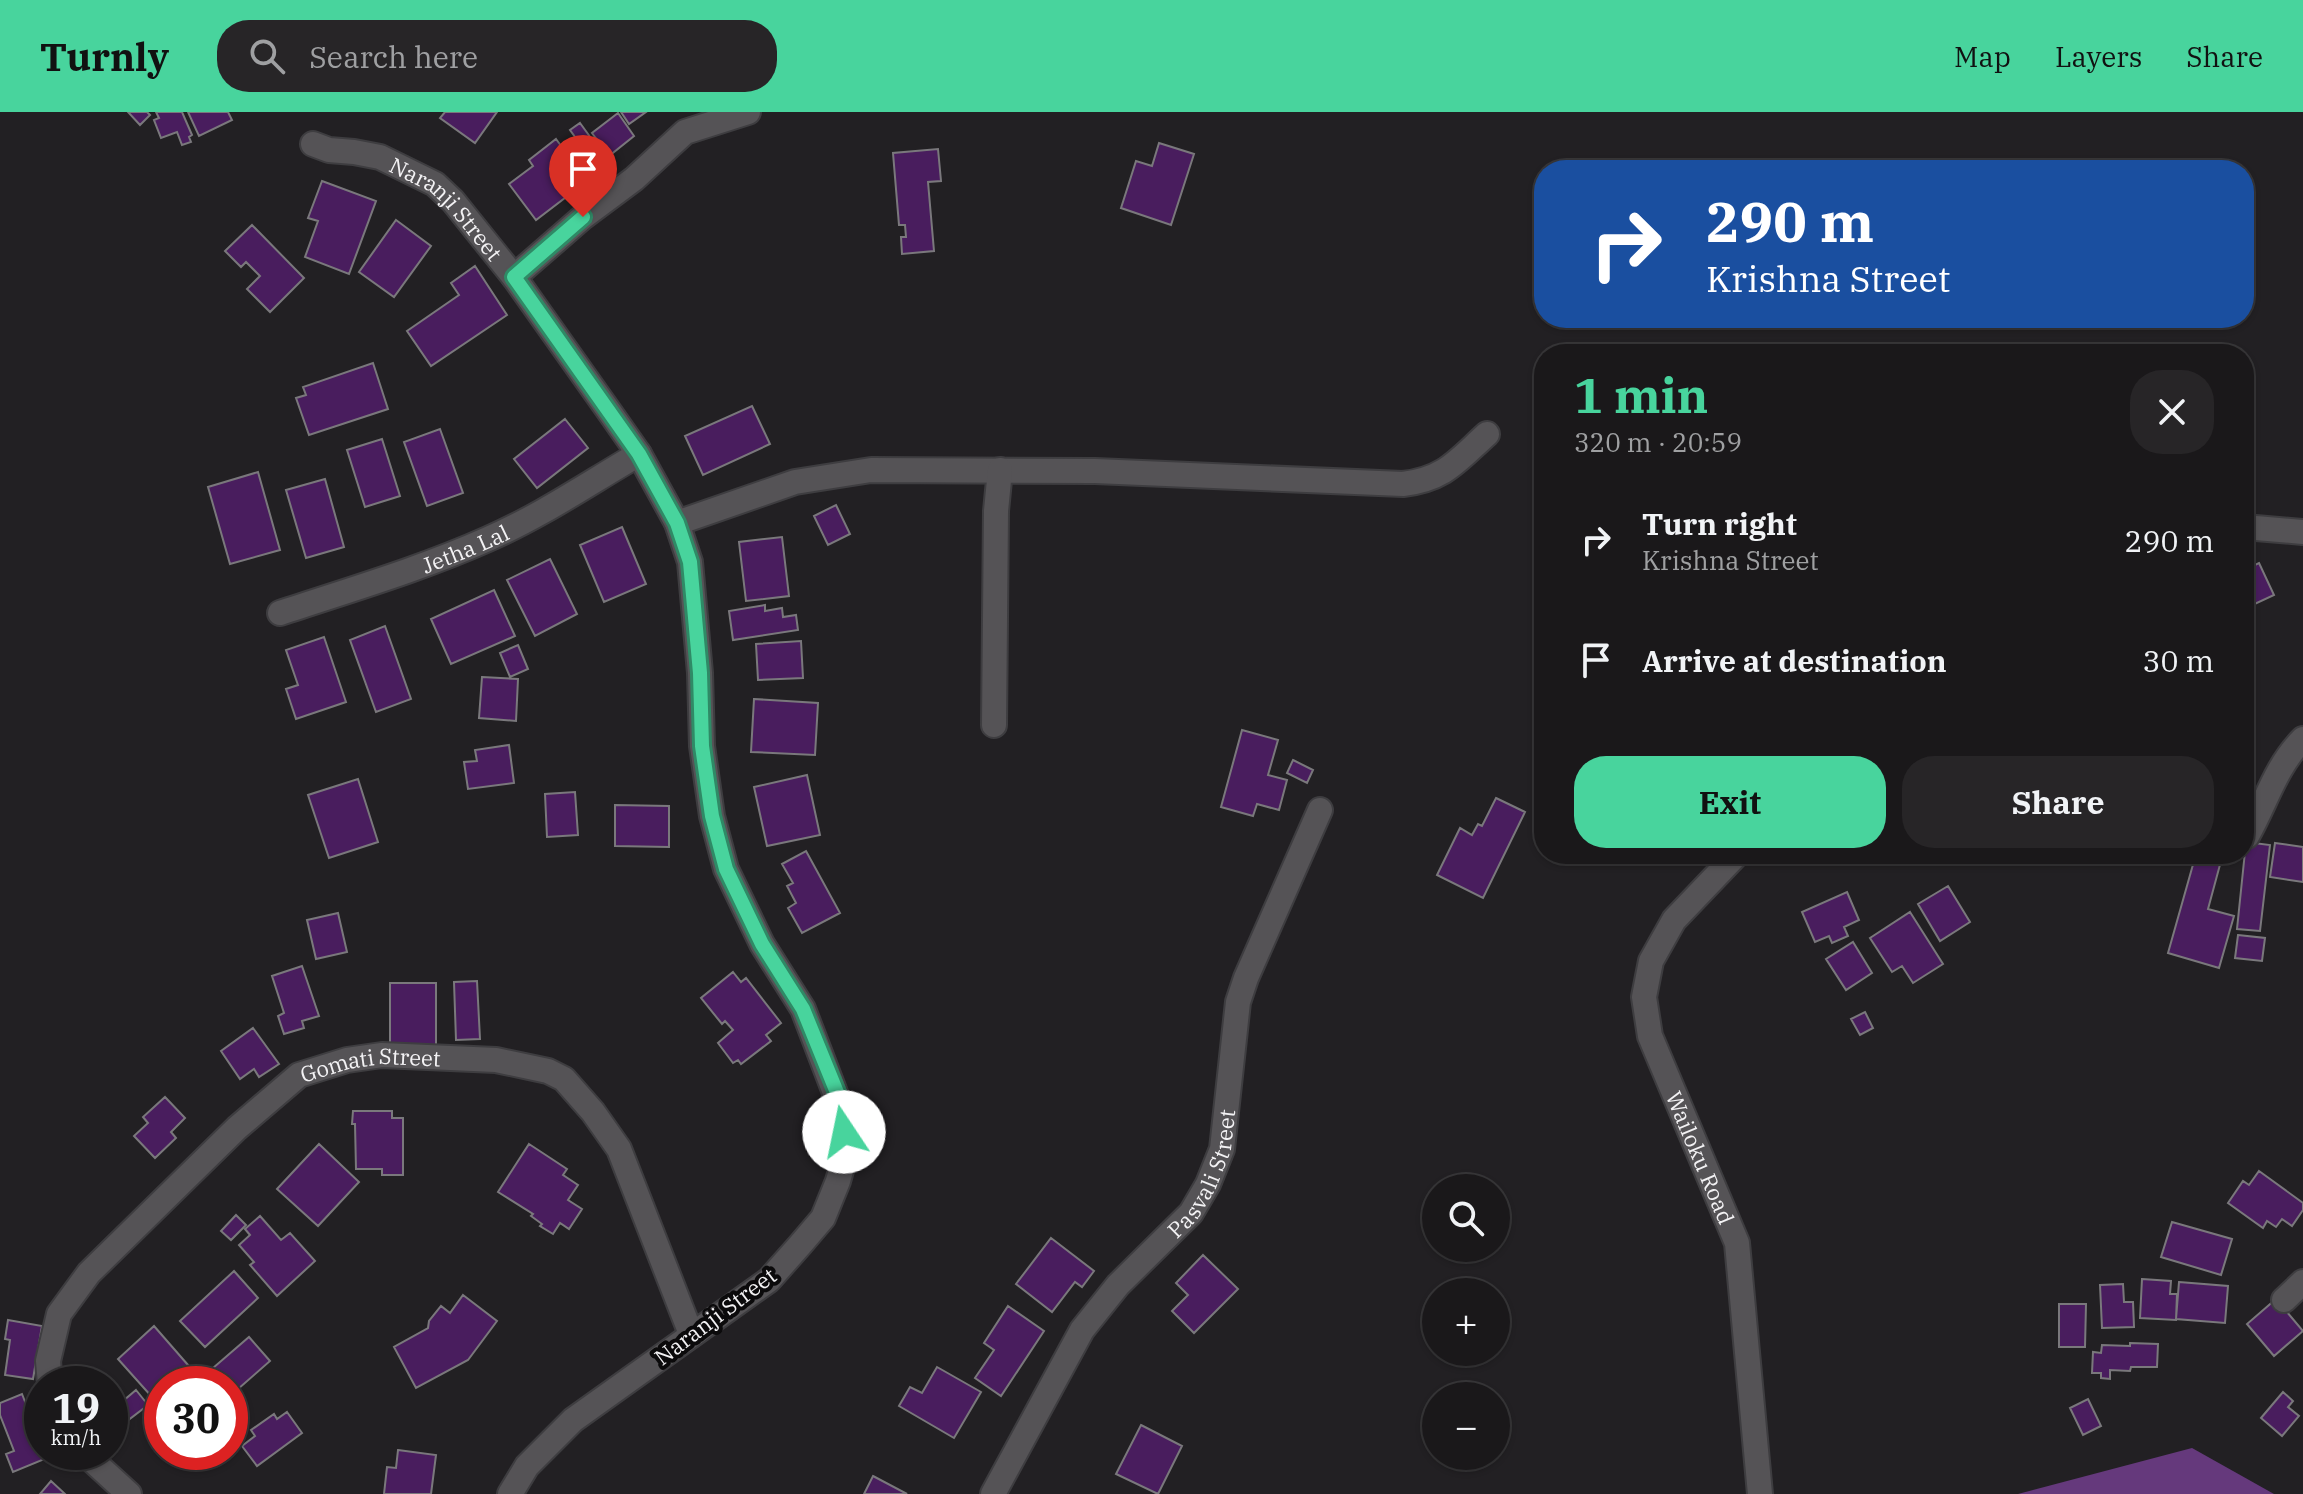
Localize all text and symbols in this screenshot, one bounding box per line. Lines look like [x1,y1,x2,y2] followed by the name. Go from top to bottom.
[217,20,777,92] search box
[40,32,169,81] text: Turnly
[245,34,289,78] icon: search
[309,37,478,76] text: Search here
[1954,38,2011,75] text: Map
[2055,38,2142,75] text: Layers
[2186,38,2263,75] text: Share
[549,135,617,217] pin
[561,147,605,191] icon: arrive
[385,150,510,266] street label: Naranji Street
[1706,185,1874,257] text: 290 m
[1574,192,1678,296] icon: right
[1706,255,1951,302] text: Krishna Street
[1574,364,1708,426] text: 1 min
[2130,370,2214,454] button: close
[1574,425,1742,459] text: 320 m · 20:59
[1642,504,1797,543] text: Turn right
[417,517,513,579] street label: Jetha Lal
[1574,518,1618,562] icon: right
[2124,521,2214,560] text: 290 m
[1642,543,1819,577] text: Krishna Street
[1574,638,1618,682] icon: arrive
[1642,641,1947,680] text: Arrive at destination
[2142,641,2214,680] text: 30 m
[1574,756,1886,848] button: Exit
[1902,756,2214,848] button: Share
[296,1040,442,1088] street label: Gomati Street
[1660,1086,1742,1228] street label: Wailoku Road
[802,1090,886,1174] position arrow
[1160,1108,1241,1244] street label: Pasvali Street
[1422,1174,1510,1470] map controls
[1422,1174,1510,1262] button: search
[648,1261,782,1371] street label: Naranji Street
[1422,1278,1510,1366] button: +
[144,1366,248,1470] speed limit sign: 30
[52,1382,100,1434] text: 19
[1422,1382,1510,1470] button: −
[51,1424,101,1451] text: km/h

